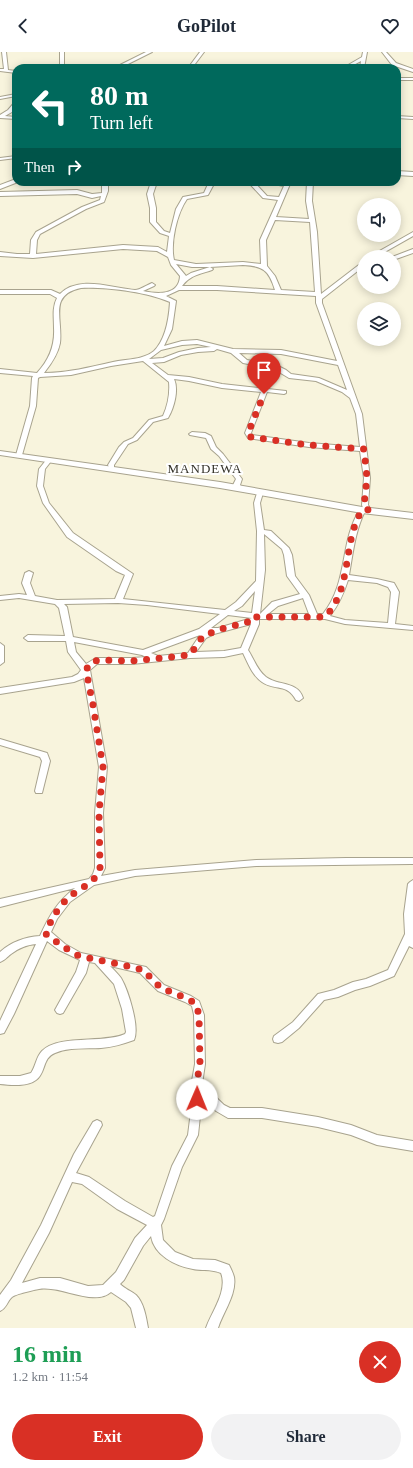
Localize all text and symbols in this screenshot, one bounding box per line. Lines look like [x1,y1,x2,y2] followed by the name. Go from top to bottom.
[12,15,34,37] icon: back
[379,15,401,37] icon: heart
[177,16,236,36] text: GoPilot
[24,80,76,132] icon: left
[90,80,148,111] text: 80 m
[90,113,153,133] text: Turn left
[63,156,85,178] icon: right
[24,159,55,175] text: Then
[357,198,401,346] map controls
[357,198,401,242] button: sound
[357,250,401,294] button: search
[357,302,401,346] button: layers
[247,353,281,394] pin
[253,359,275,381] icon: arrive
[168,461,242,476] district label: MANDEWA
[176,1078,218,1120] position arrow
[12,1341,82,1367] text: 16 min
[359,1341,401,1383] button: close
[12,1369,88,1384] text: 1.2 km · 11:54
[12,1414,203,1460] button: Exit
[211,1414,401,1460] button: Share

